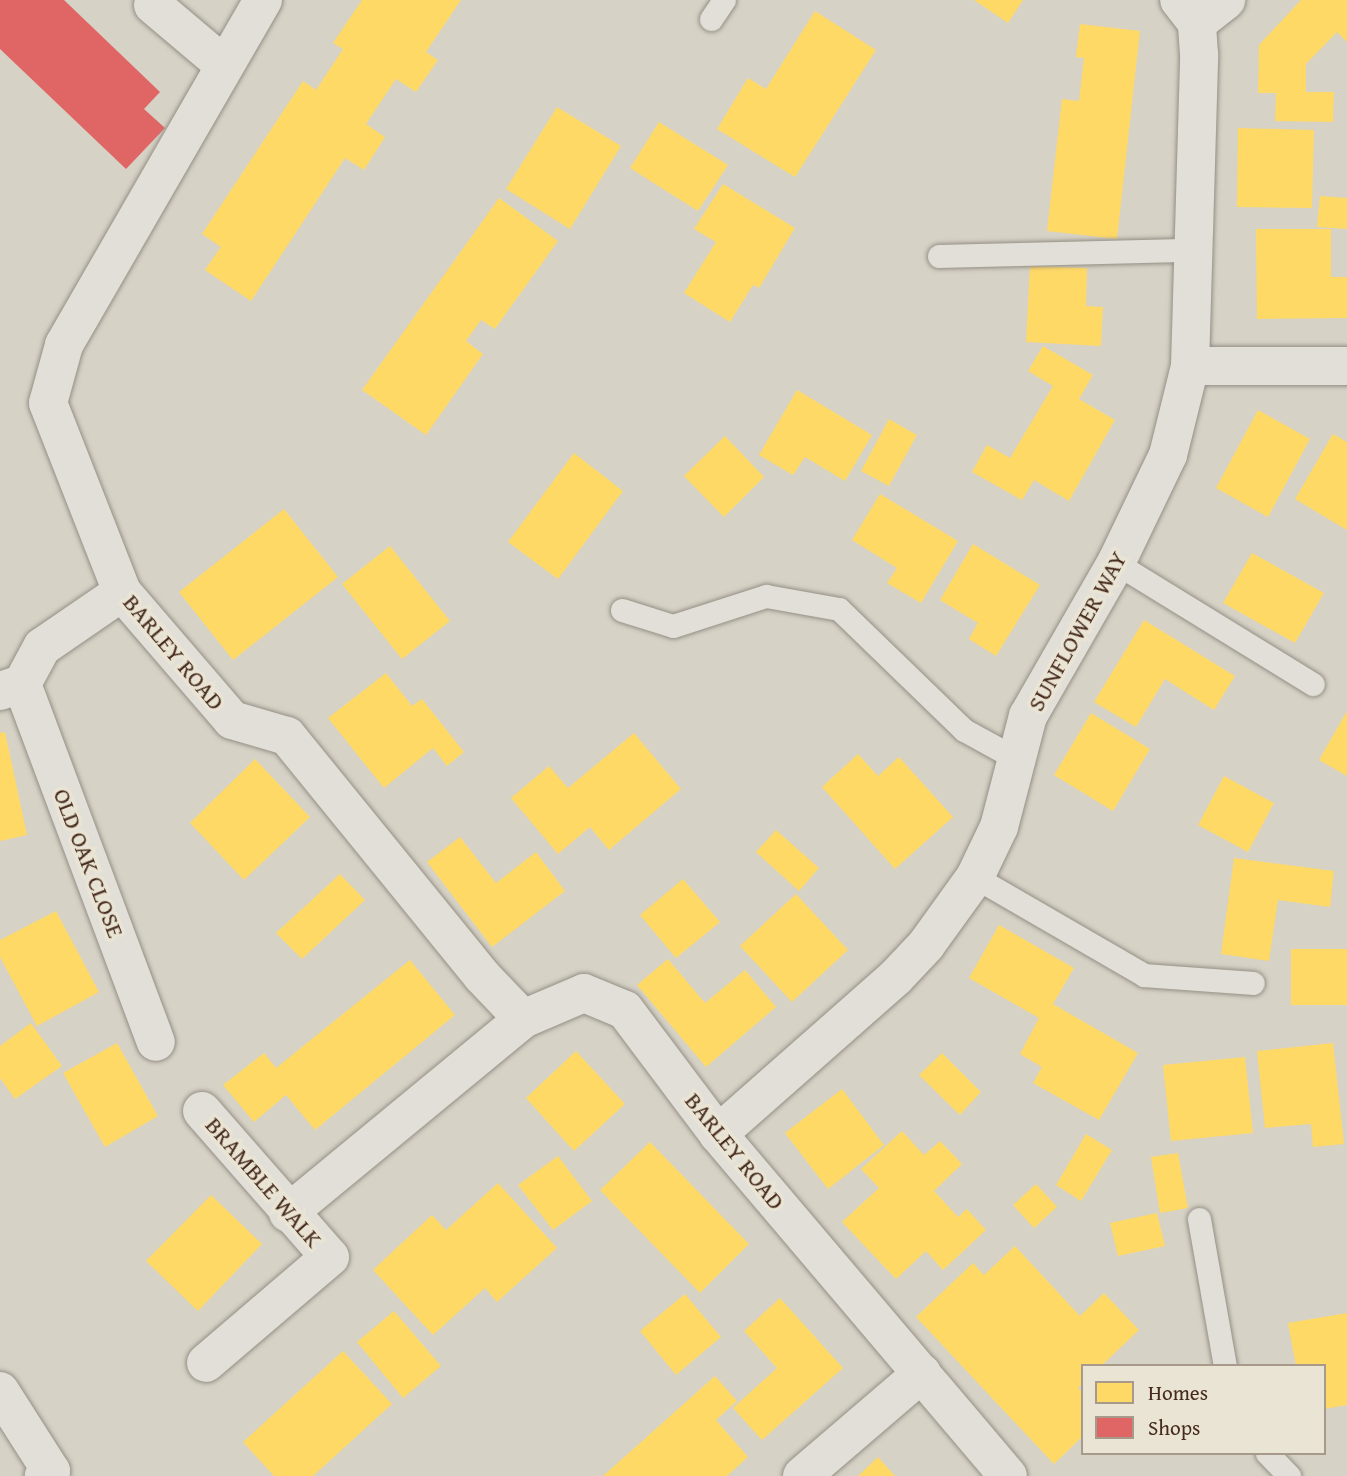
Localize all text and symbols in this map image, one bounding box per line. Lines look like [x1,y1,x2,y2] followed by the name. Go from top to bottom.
[1021,546,1133,716] street label: SUNFLOWER WAY
[117,588,231,716] street label: BARLEY ROAD
[47,784,131,942] street label: OLD OAK CLOSE
[679,1087,791,1215] street label: BARLEY ROAD
[200,1111,328,1253] street label: BRAMBLE WALK
[1081,1364,1326,1455] legend
[1148,1377,1208,1408] text: Homes
[1148,1412,1200,1443] text: Shops

